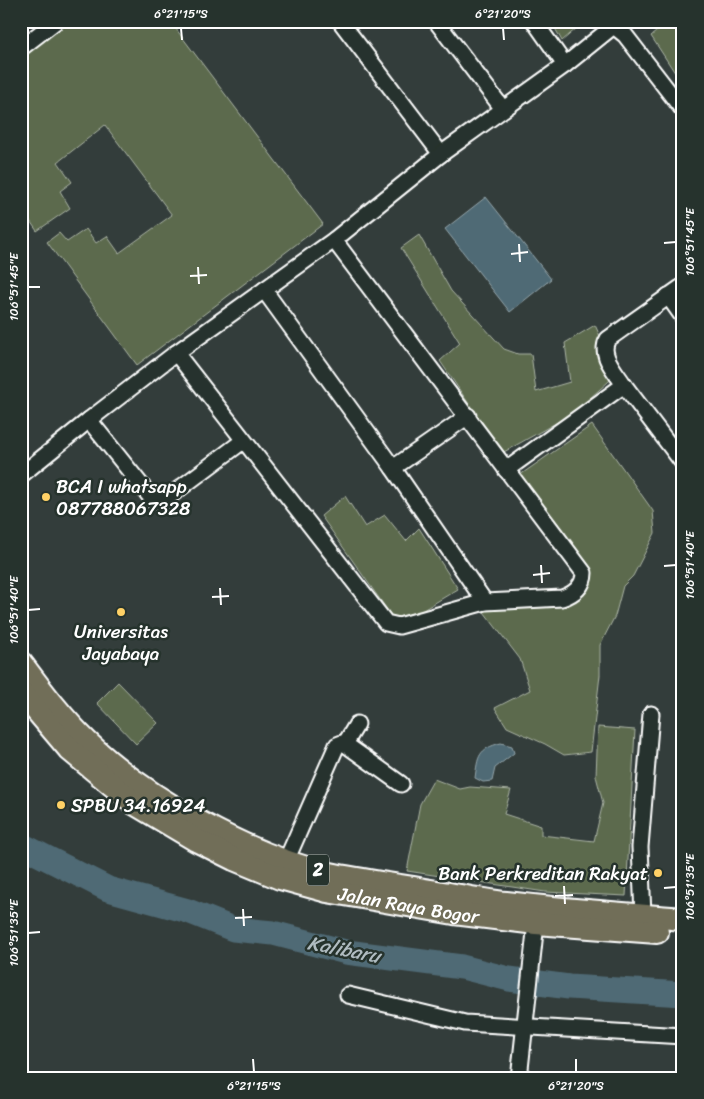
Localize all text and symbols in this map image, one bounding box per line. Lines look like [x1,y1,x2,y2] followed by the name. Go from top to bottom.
[154,3,208,25] text: 6°21'15"S
[475,3,531,25] text: 6°21'20"S
[679,207,701,276] text: 106°51'45"E
[3,252,25,321] text: 106°51'45"E
[56,470,191,525] place label: BCA I whatsapp 087788067328
[40,491,52,503] marker: BCA I whatsapp 087788067328
[679,529,701,599] text: 106°51'40"E
[3,574,25,644] text: 106°51'40"E
[115,606,127,618] marker: Universitas Jayabaya
[74,615,168,670] place label: Universitas Jayabaya
[71,789,205,822] place label: SPBU 34.16924
[55,799,67,811] marker: SPBU 34.16924
[679,852,701,921] text: 106°51'35"E
[307,854,329,886] road number: 2
[438,857,648,890] place label: Bank Perkreditan Rakyat
[652,867,664,879] marker: Bank Perkreditan Rakyat
[334,877,482,933] street label: Jalan Raya Bogor
[3,898,25,967] text: 106°51'35"E
[305,925,385,974] water label: Kalibaru
[227,1075,281,1097] text: 6°21'15"S
[548,1075,604,1097] text: 6°21'20"S

